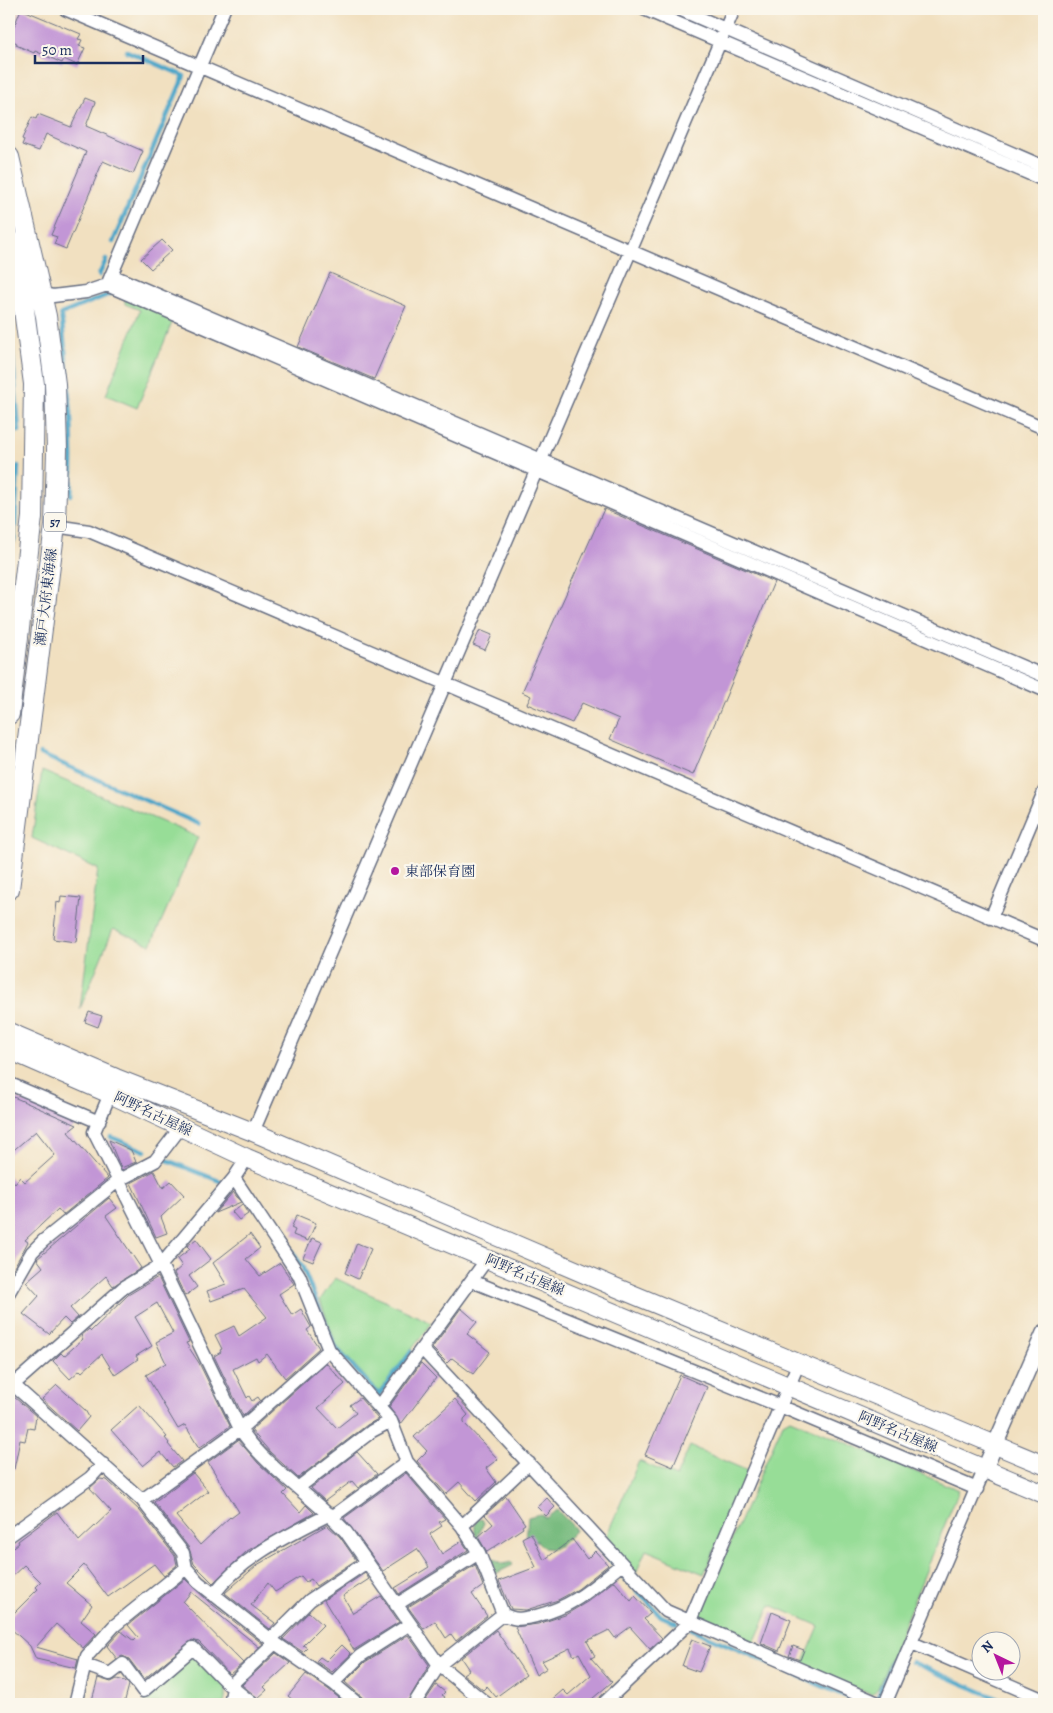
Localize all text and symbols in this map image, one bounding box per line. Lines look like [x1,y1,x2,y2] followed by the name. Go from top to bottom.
[35,32,142,64] scale bar
[42,40,72,60] text: 50 m
[44,512,66,532] road number: 57
[31,547,61,647] street label: 瀬戸大府東海線
[405,862,475,881] place label: 東部保育園
[389,865,401,877] marker: 東部保育園
[111,1088,195,1140] street label: 阿野名古屋線
[483,1250,567,1300] street label: 阿野名古屋線
[856,1407,940,1457] street label: 阿野名古屋線
[970,1630,1020,1680] north arrow
[977,1636,998,1657] text: N

